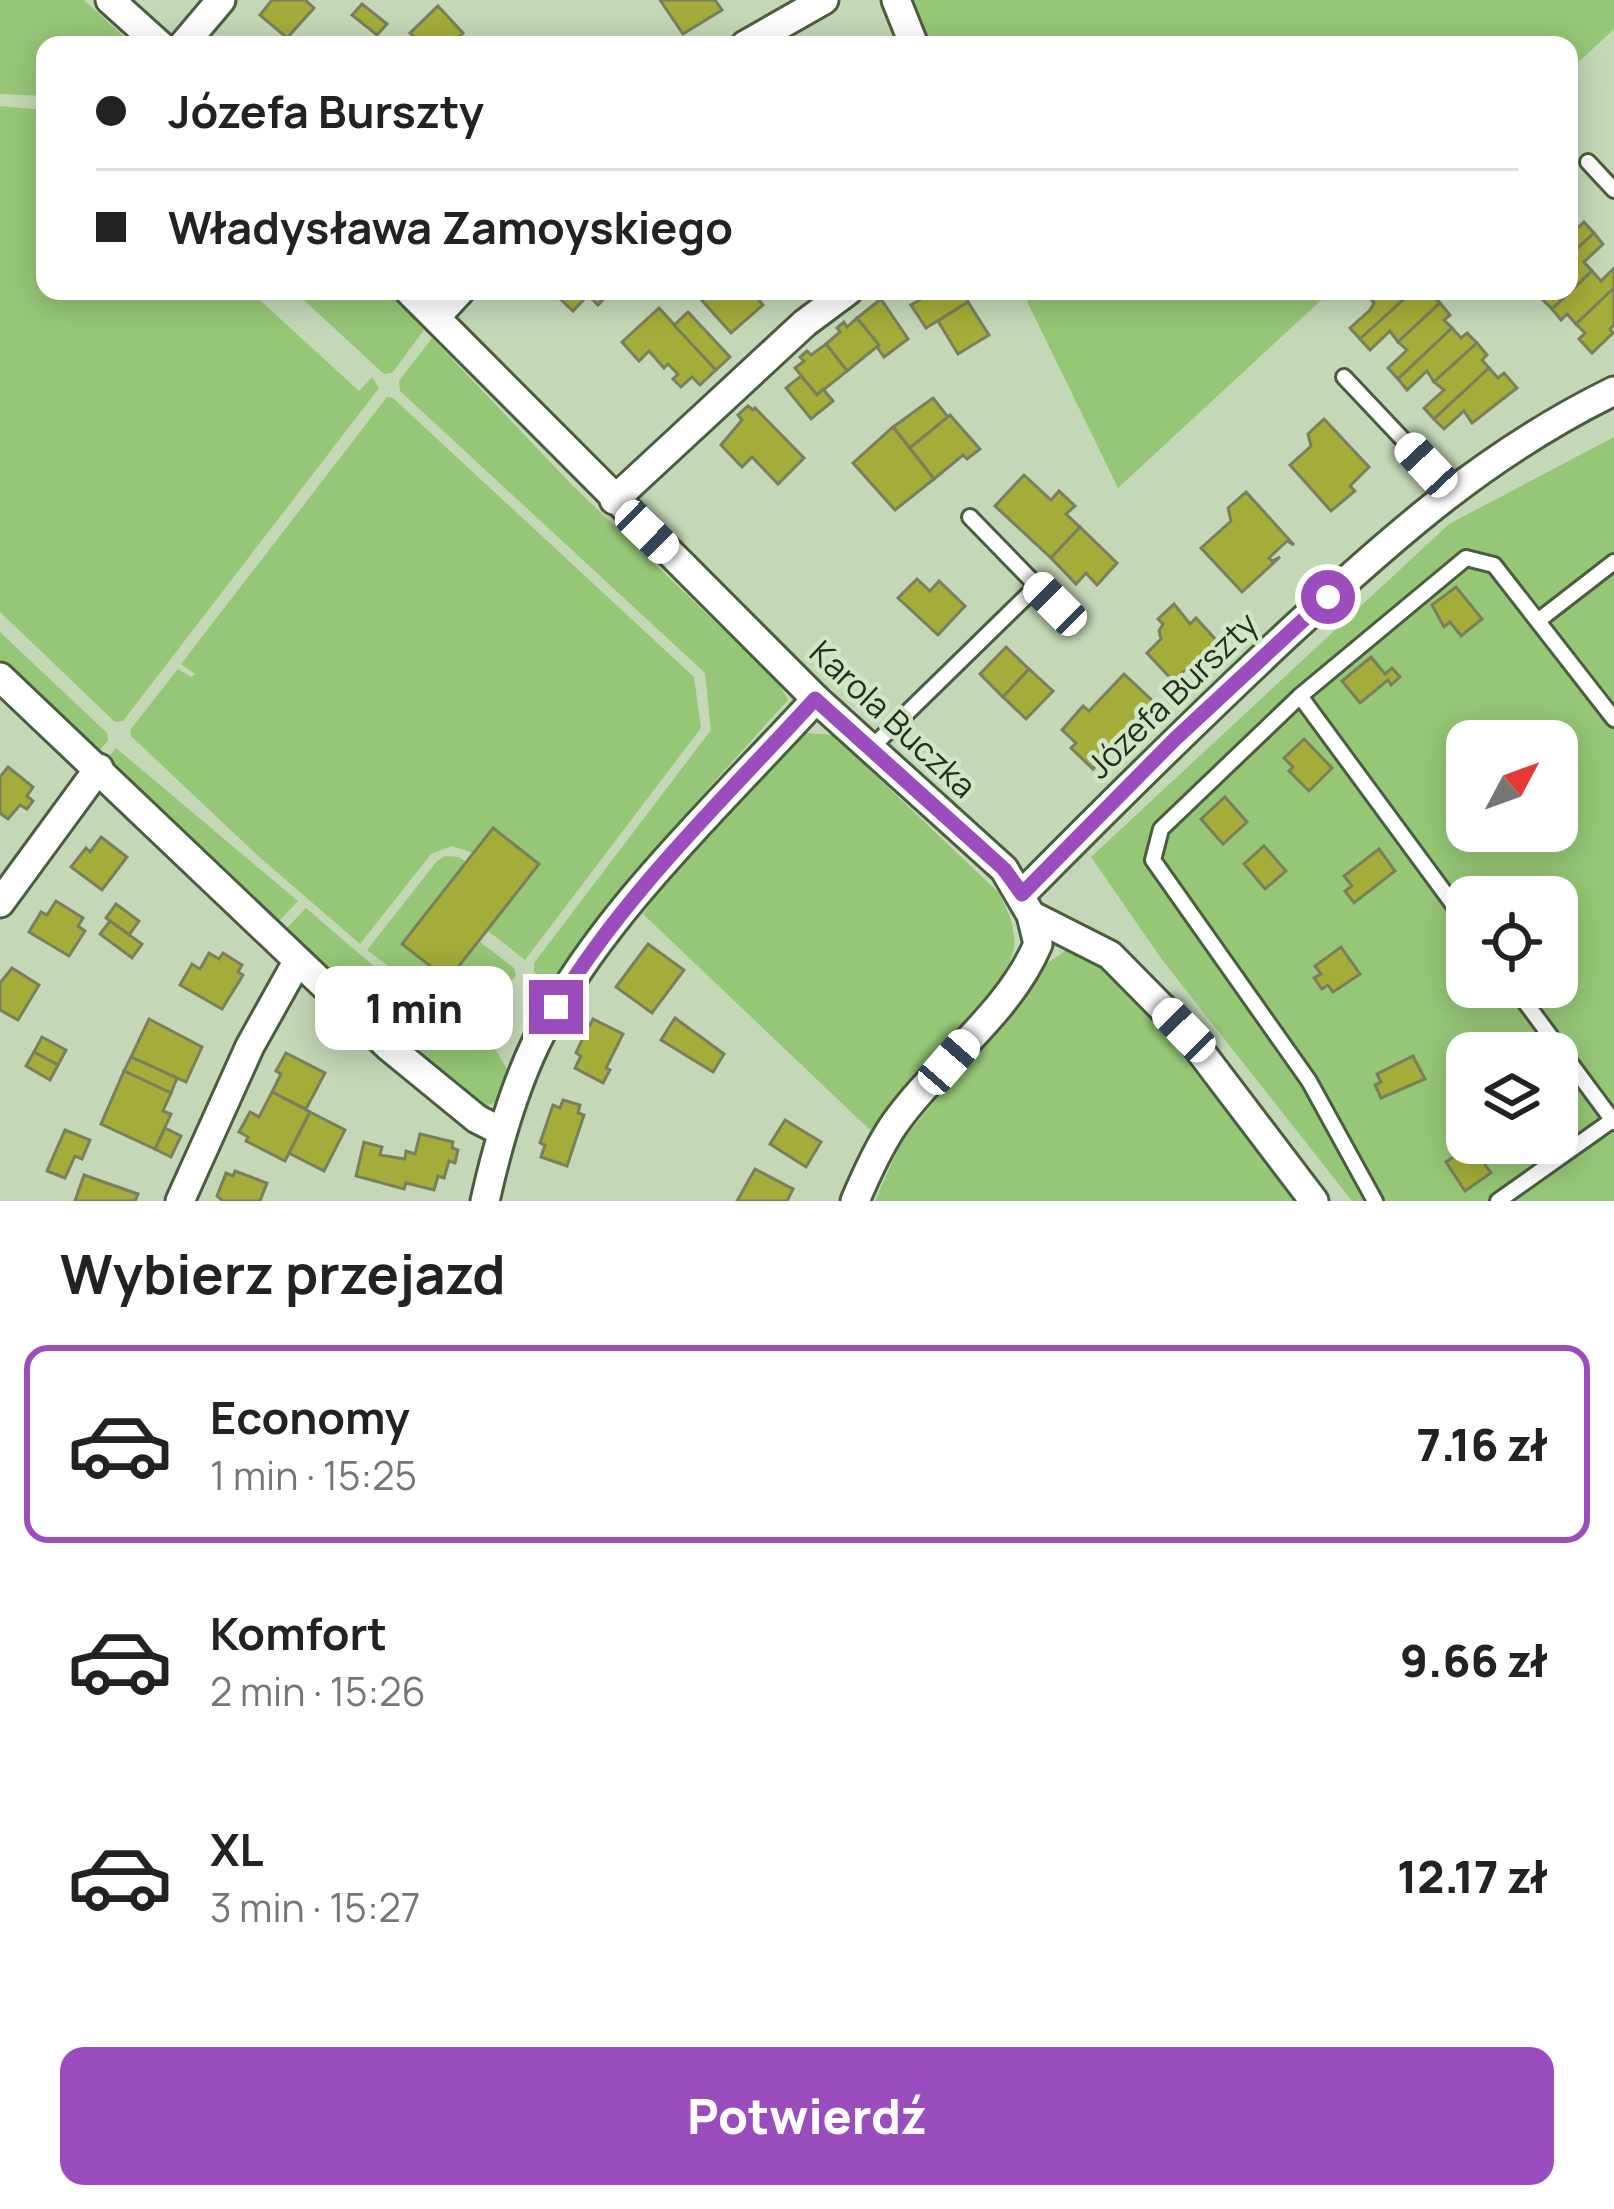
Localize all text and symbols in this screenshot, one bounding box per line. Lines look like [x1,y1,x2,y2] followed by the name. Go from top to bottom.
[168,80,484,142] text: Józefa Burszty
[168,196,733,258] text: Władysława Zamoyskiego
[1388,426,1464,504] car
[609,494,685,570] car
[1017,566,1093,642] car
[1301,570,1355,624] route start
[1076,601,1267,788] street label: Józefa Burszty
[801,630,986,807] street label: Karola Buczka
[1446,720,1578,852] north arrow
[1446,720,1578,1164] map controls
[1446,876,1578,1008] button: locate
[316,965,514,1049] callout: 1 min
[529,980,583,1034] route end
[365,981,463,1035] text: 1 min
[1146,992,1222,1068] car
[912,1023,986,1101] car
[1446,1032,1578,1164] button: layers
[60,1236,506,1310] text: Wybierz przejazd
[210,1386,410,1448] text: Economy
[66,1390,174,1498] icon: car
[1417,1413,1548,1475] text: 7.16 zł
[210,1448,417,1502] text: 1 min · 15:25
[210,1602,387,1664] text: Komfort
[66,1606,174,1714] icon: car
[1400,1629,1548,1691] text: 9.66 zł
[210,1664,426,1718] text: 2 min · 15:26
[210,1818,264,1880] text: XL
[66,1822,174,1930] icon: car
[1397,1845,1548,1907] text: 12.17 zł
[210,1880,420,1934] text: 3 min · 15:27
[60,2047,1554,2185] button: Potwierdź

